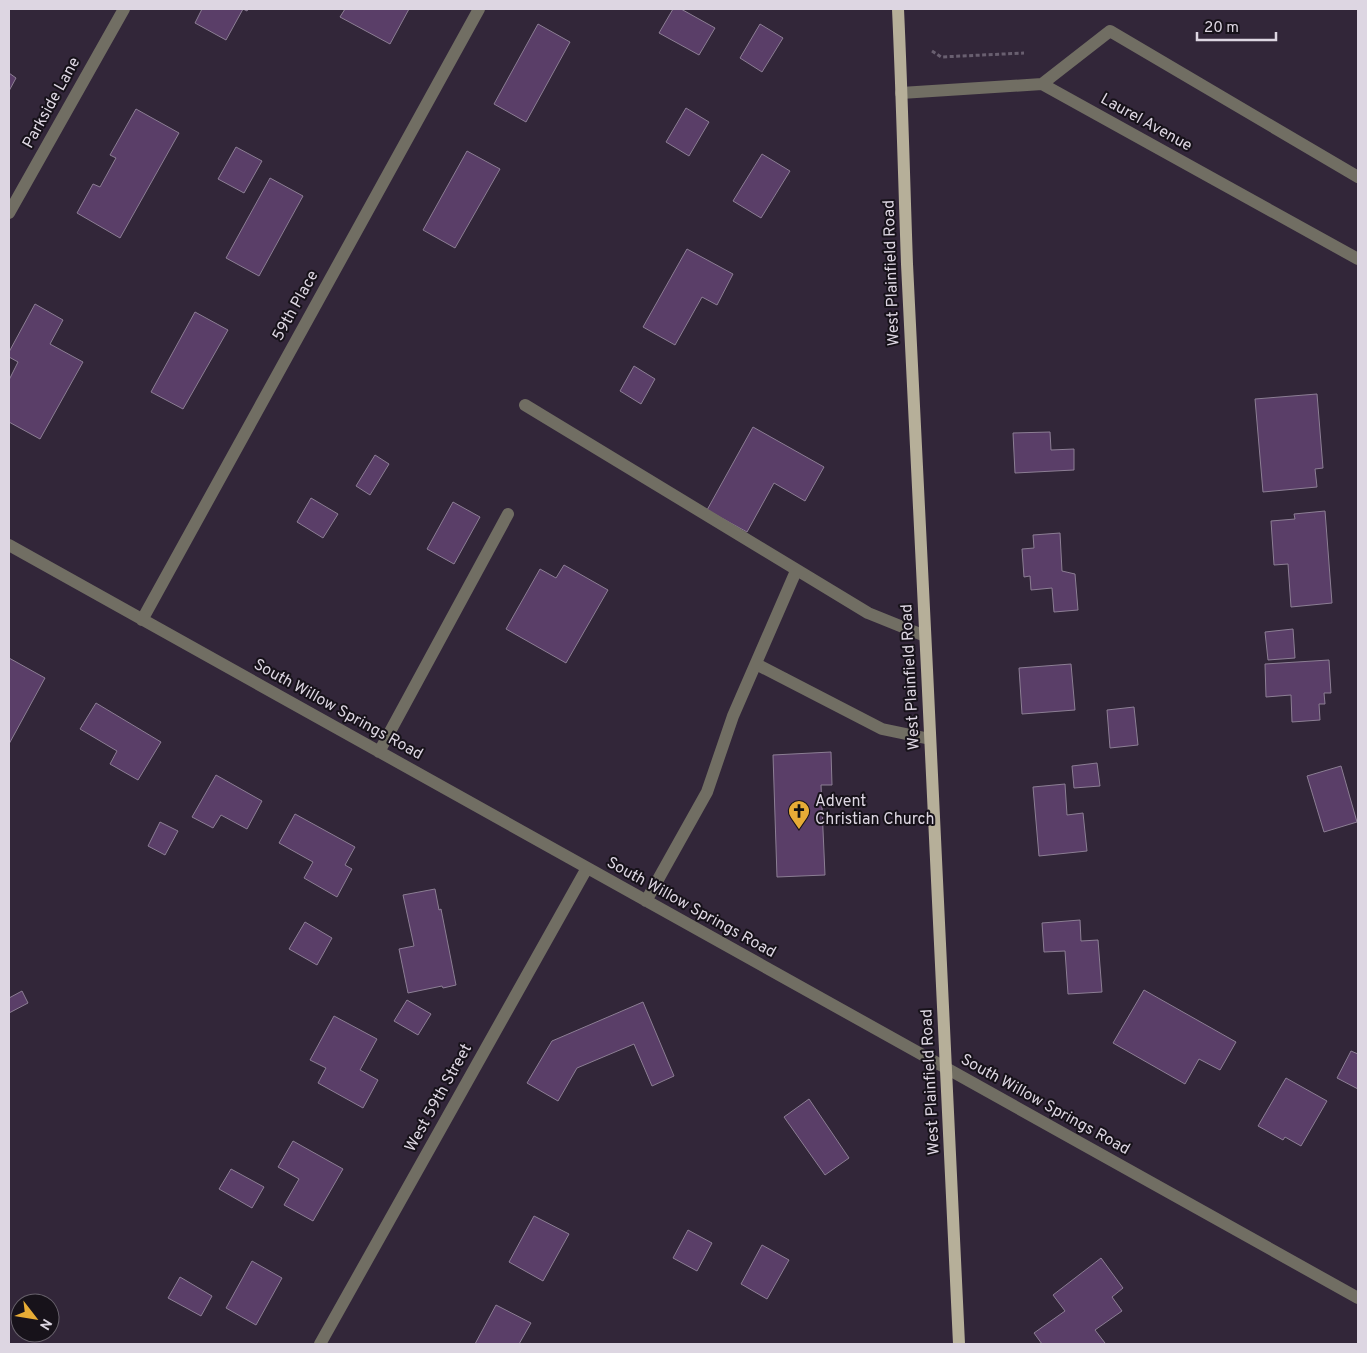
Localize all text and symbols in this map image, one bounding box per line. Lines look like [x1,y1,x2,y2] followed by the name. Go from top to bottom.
[1197,10,1276,42] scale bar
[1204,19,1239,38] text: 20 m
[19,54,85,152] street label: Parkside Lane
[1097,90,1195,156] street label: Laurel Avenue
[879,199,905,347] street label: West Plainfield Road
[268,267,324,345] street label: 59th Place
[897,603,925,751] street label: West Plainfield Road
[250,655,426,765] street label: South Willow Springs Road
[815,792,935,830] place label: Advent Christian Church
[787,799,811,830] church icon: Advent Christian Church
[603,853,779,963] street label: South Willow Springs Road
[917,1008,945,1156] street label: West Plainfield Road
[401,1040,477,1156] street label: West 59th Street
[957,1050,1133,1160] street label: South Willow Springs Road
[10,1293,60,1343] north arrow
[35,1315,55,1333] text: N

